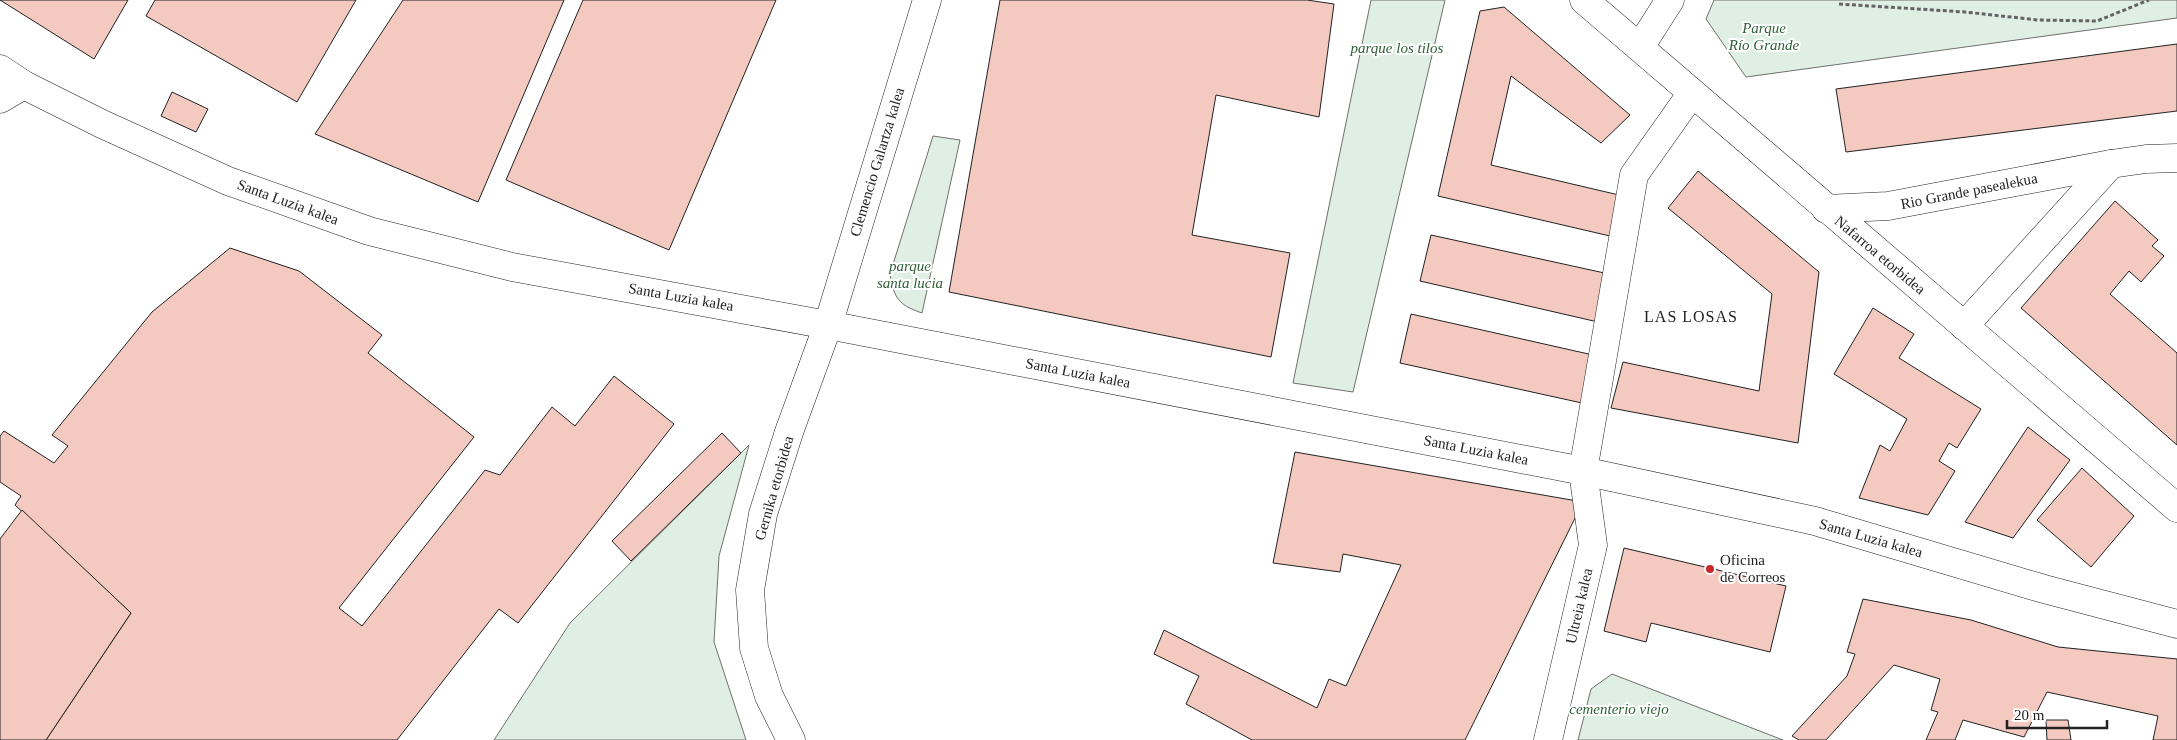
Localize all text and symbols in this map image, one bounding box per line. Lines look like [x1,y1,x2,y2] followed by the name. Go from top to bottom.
[1728,20,1800,53] park label: Parque Río Grande
[1350,40,1444,56] park label: parque los tilos
[847,85,907,238] street label: Clemencio Galartza kalea
[1899,170,2039,212] street label: Rio Grande pasealekua
[235,176,341,228] street label: Santa Luzia kalea
[1832,213,1929,298] street label: Nafarroa etorbidea
[877,258,943,291] park label: parque santa lucia
[627,280,735,314] street label: Santa Luzia kalea
[1644,308,1738,325] district label: LAS LOSAS
[1024,355,1132,391] street label: Santa Luzia kalea
[1422,432,1530,468] street label: Santa Luzia kalea
[751,434,797,542] street label: Gernika etorbidea
[1818,516,1925,560] street label: Santa Luzia kalea
[1720,552,1786,585] place label: Oficina de Correos
[1704,563,1716,575] marker: Oficina de Correos
[1563,566,1596,645] street label: Ultreia kalea
[2007,698,2107,730] scale bar
[1569,701,1669,717] park label: cementerio viejo
[2014,707,2045,723] text: 20 m

